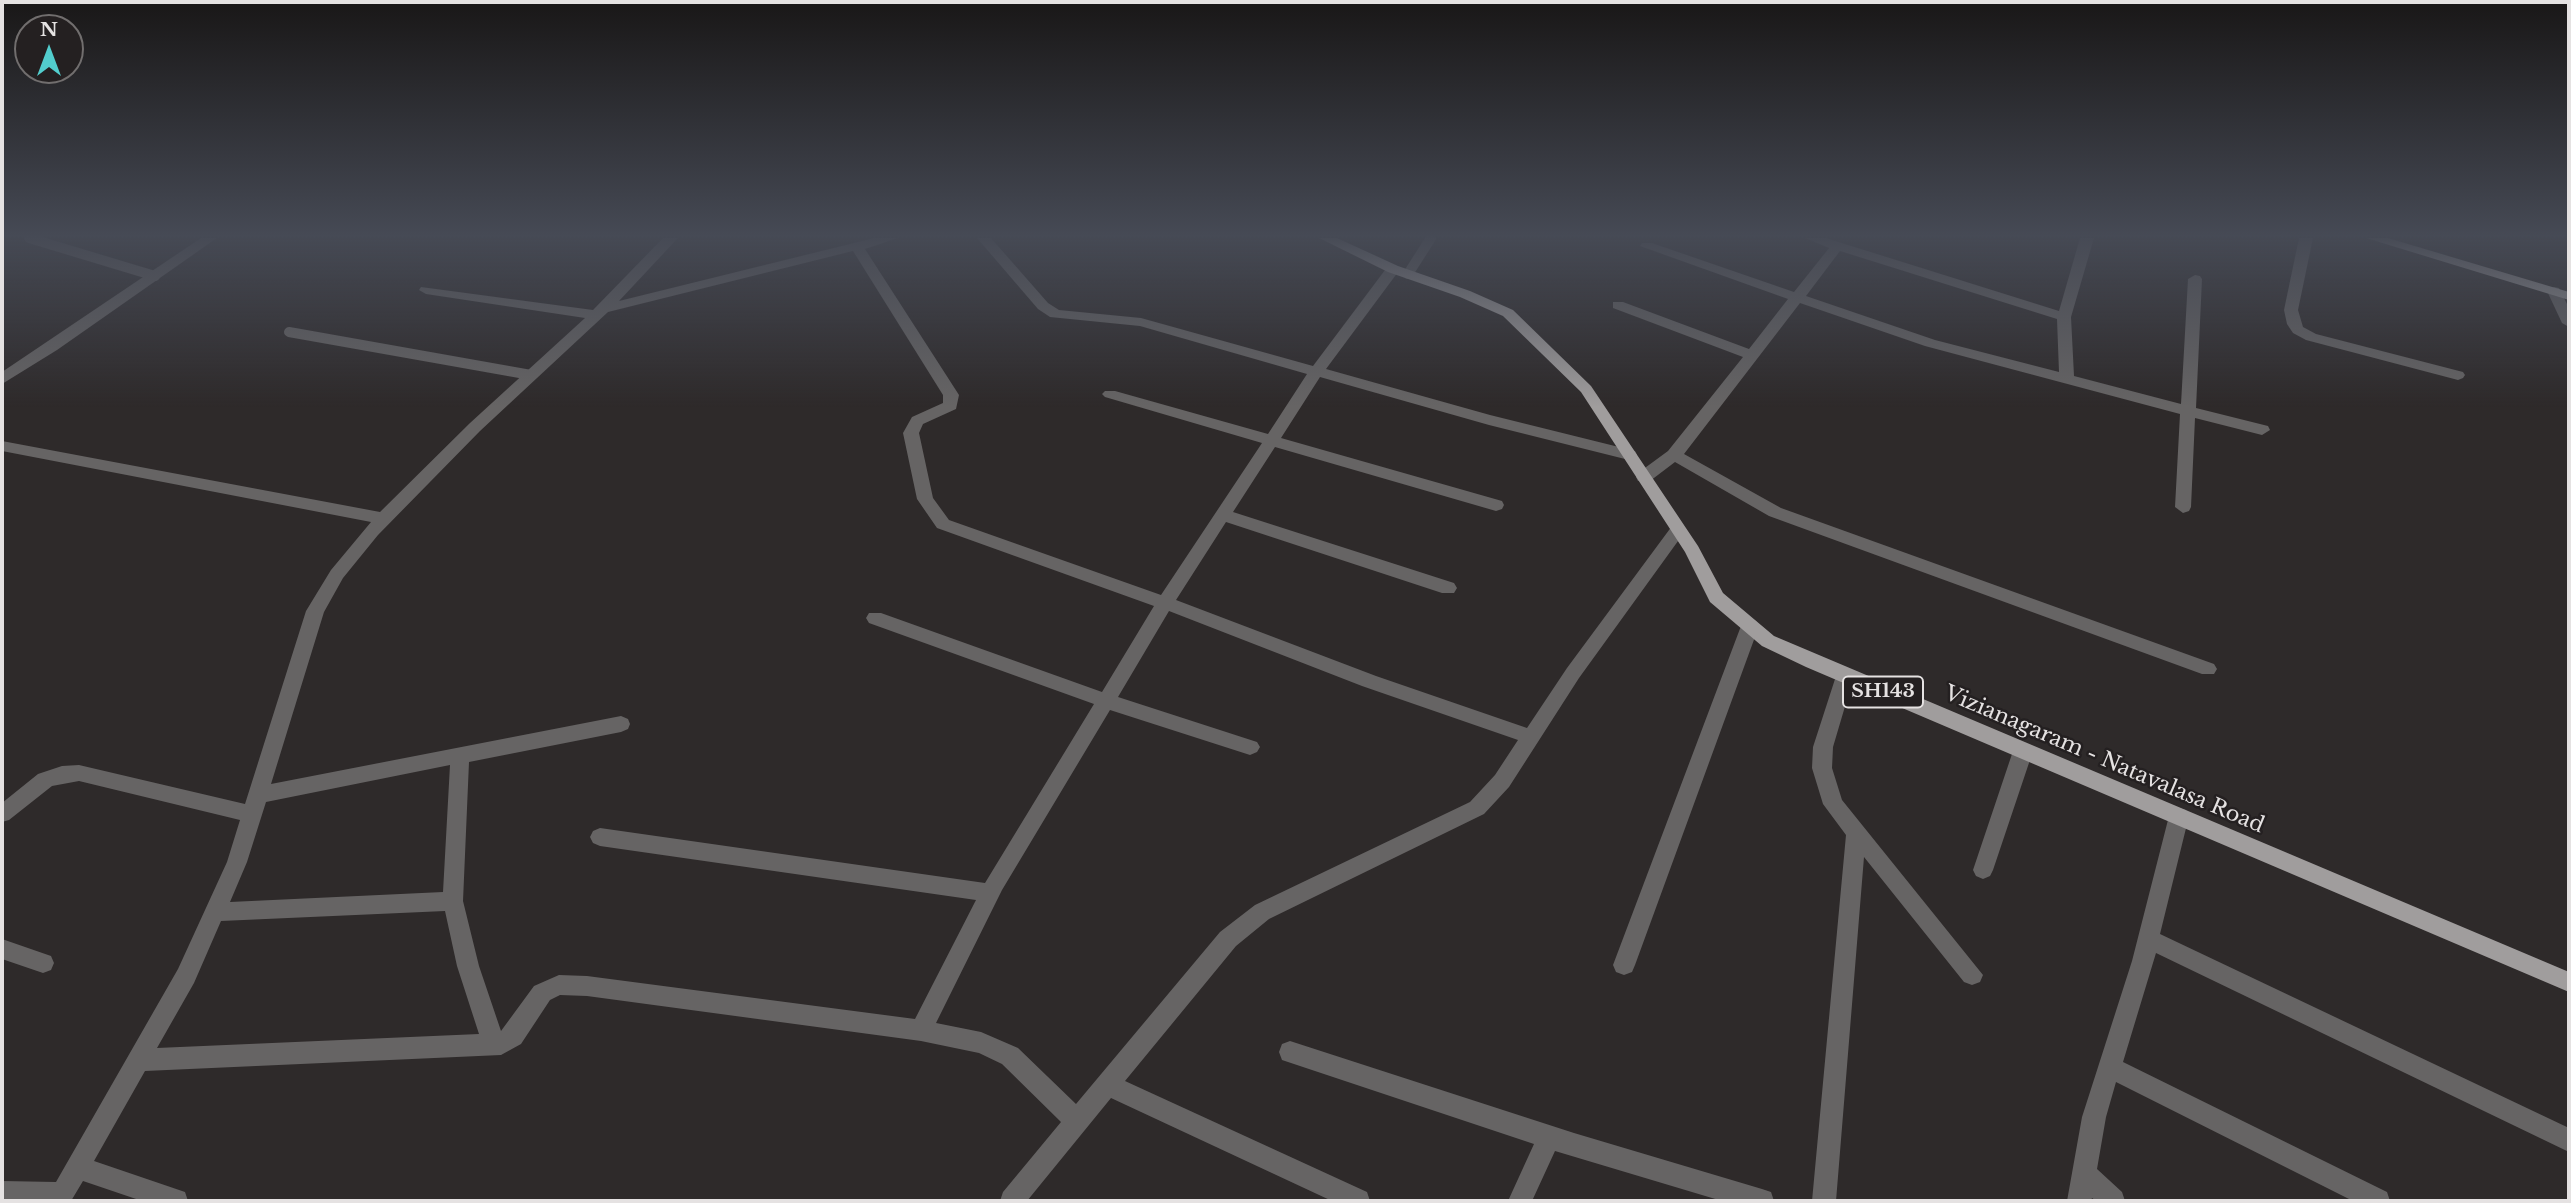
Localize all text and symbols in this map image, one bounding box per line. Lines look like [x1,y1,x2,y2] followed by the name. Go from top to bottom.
[14,14,84,84] north arrow
[40,18,58,41] text: N
[1843,677,1923,708] road number: SH143
[1940,681,2268,839] street label: Vizianagaram - Natavalasa Road

